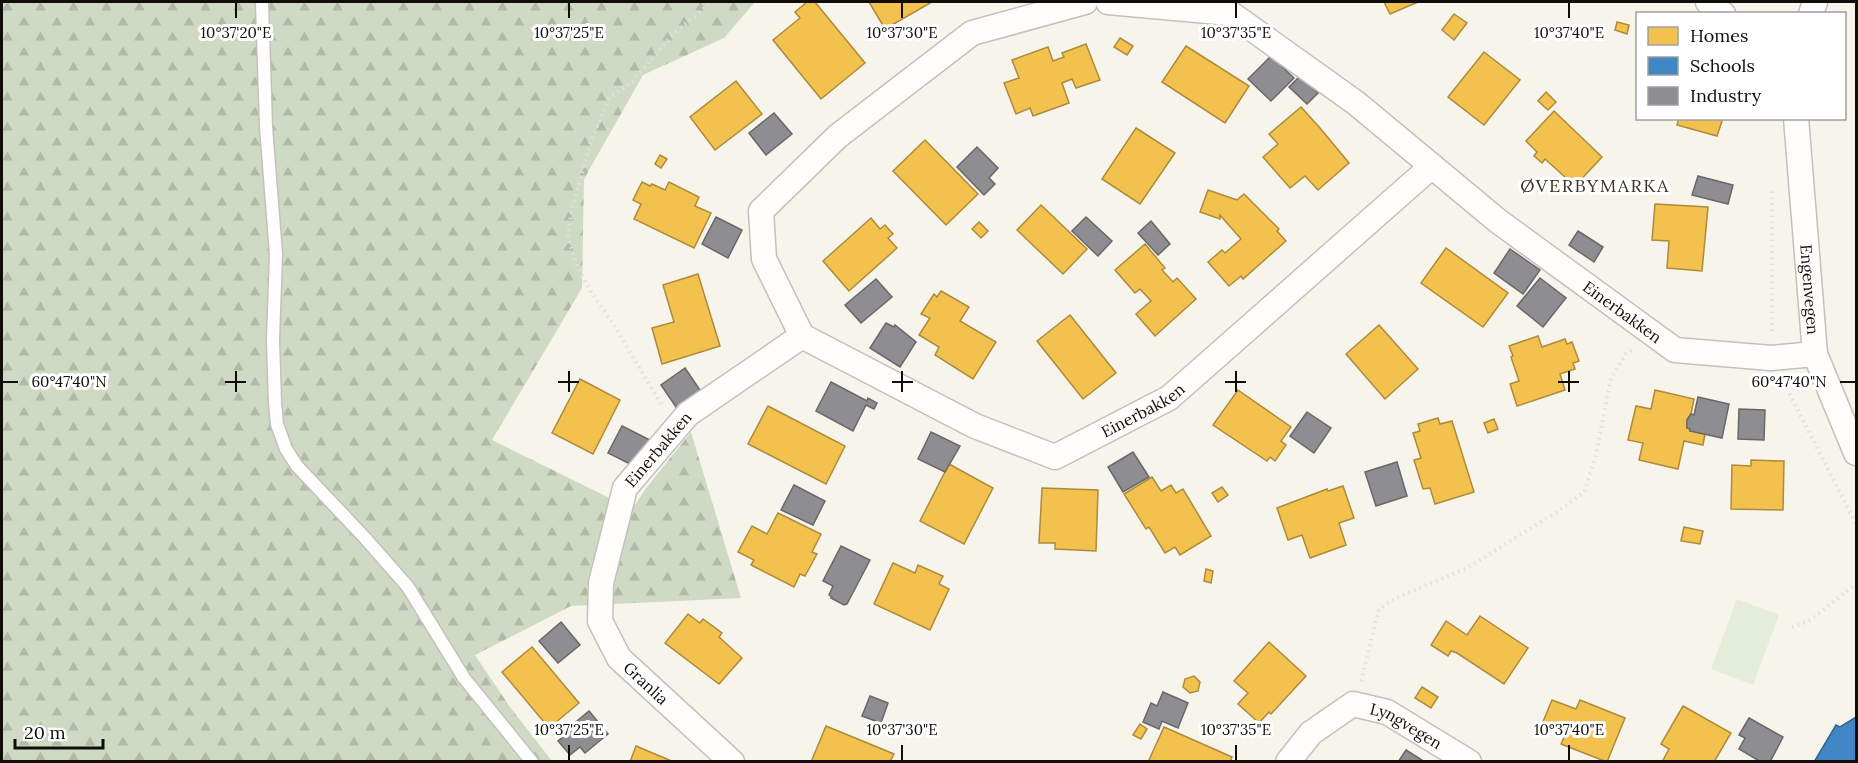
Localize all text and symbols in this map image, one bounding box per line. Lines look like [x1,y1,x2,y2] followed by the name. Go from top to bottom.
[1636,12,1846,120] legend
[201,23,271,42] text: 10°37'20"E
[534,23,604,42] text: 10°37'25"E
[866,23,938,42] text: 10°37'30"E
[1201,23,1271,42] text: 10°37'35"E
[1534,23,1604,42] text: 10°37'40"E
[1690,24,1748,47] text: Homes
[1690,54,1755,77] text: Schools
[1690,84,1762,107] text: Industry
[1520,174,1670,197] district label: ØVERBYMARKA
[1796,244,1823,336] street label: Engenvegen
[1579,276,1666,347] street label: Einerbakken
[31,372,107,391] text: 60°47'40"N
[1751,372,1827,391] text: 60°47'40"N
[1098,379,1189,441] street label: Einerbakken
[620,407,696,491] street label: Einerbakken
[619,657,673,709] street label: Granlia
[1368,698,1446,753] street label: Lyngvegen
[15,712,104,750] scale bar
[534,720,604,739] text: 10°37'25"E
[866,720,938,739] text: 10°37'30"E
[1201,720,1271,739] text: 10°37'35"E
[1534,720,1604,739] text: 10°37'40"E
[24,721,66,744] text: 20 m

